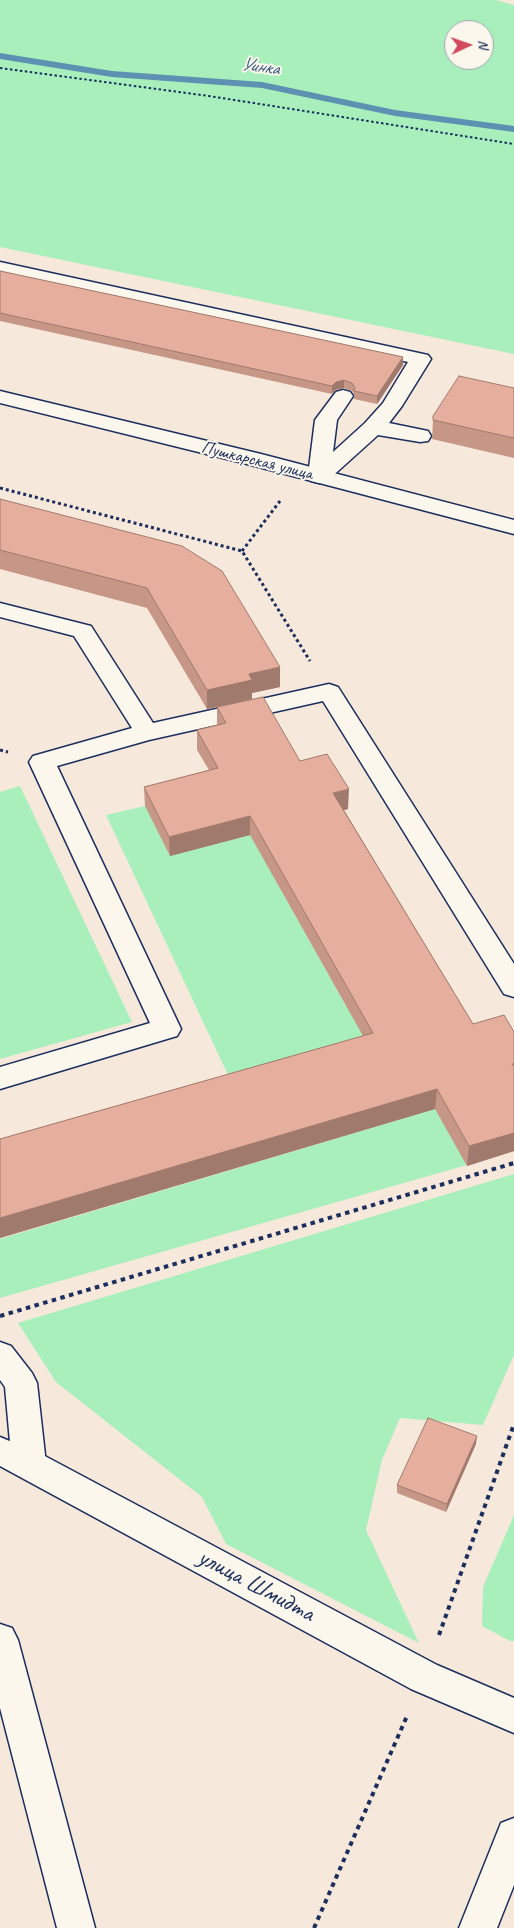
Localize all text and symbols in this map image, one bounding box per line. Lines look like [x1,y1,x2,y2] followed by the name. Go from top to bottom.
[444,20,494,70] north arrow
[475,39,492,49] text: N
[240,53,280,81] water label: Уинка
[199,437,315,485] street label: Пушкарская улица
[193,1543,319,1629] street label: улица Шмидта

